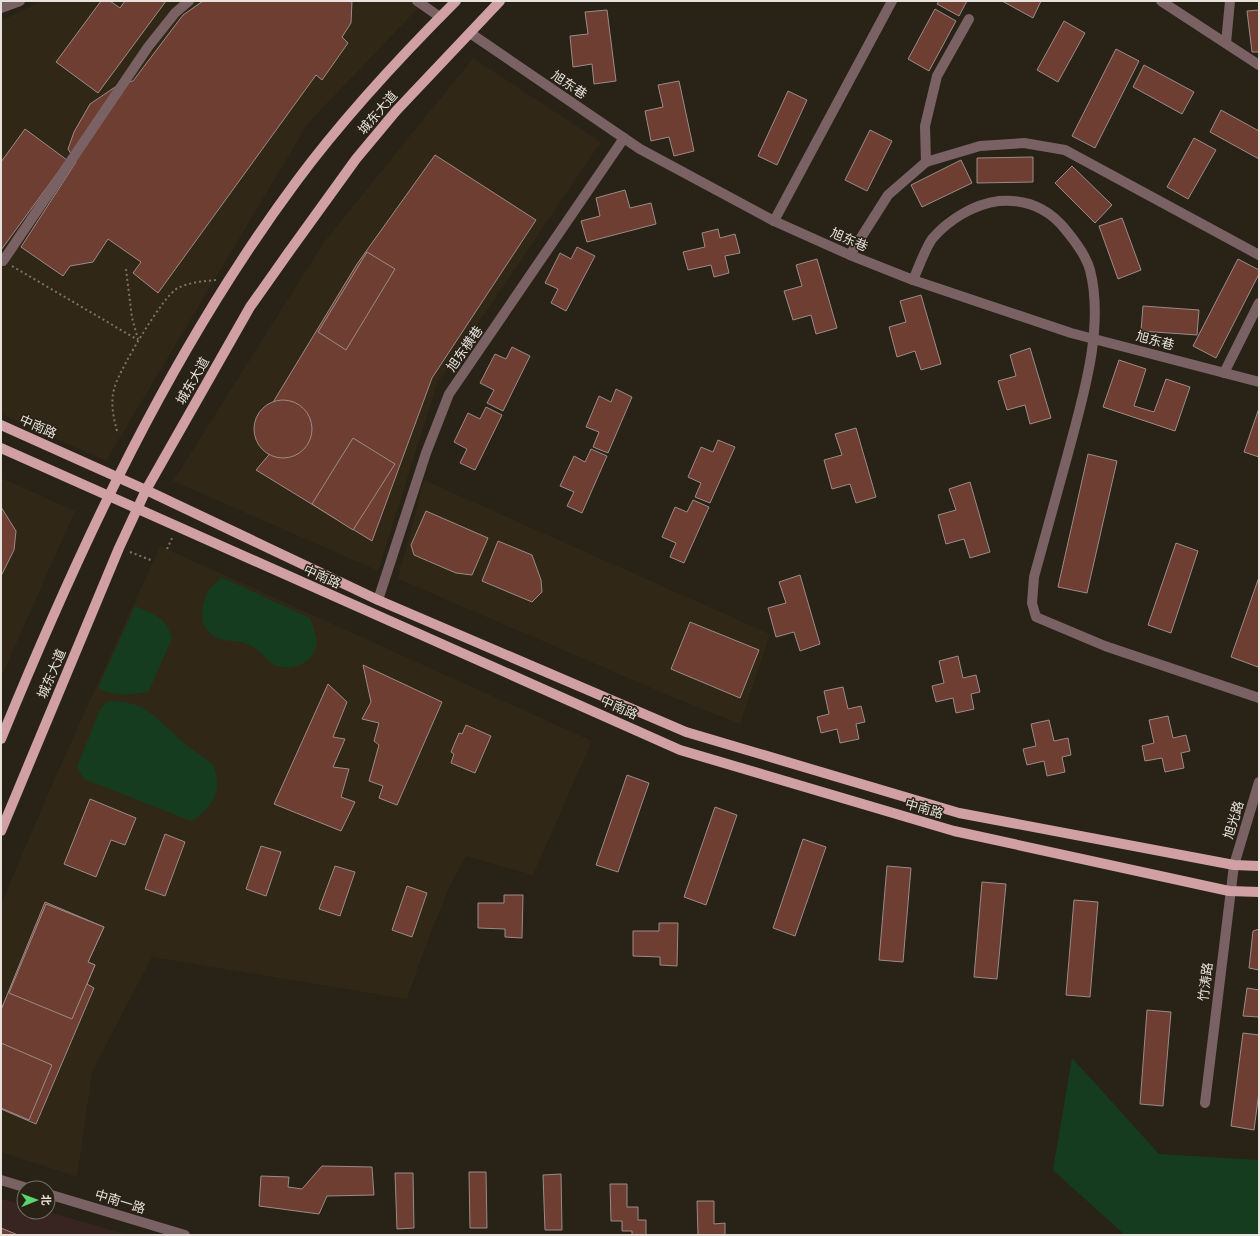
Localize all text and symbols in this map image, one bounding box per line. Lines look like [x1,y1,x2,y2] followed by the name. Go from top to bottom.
[548,67,590,103] street label: 旭东巷
[354,87,402,139] street label: 城东大道
[828,224,870,256] street label: 旭东巷
[443,323,487,375] street label: 旭东横巷
[1134,327,1176,355] street label: 旭东巷
[172,354,214,408] street label: 城东大道
[17,411,59,443] street label: 中南路
[301,561,343,593] street label: 中南路
[34,647,70,701] street label: 城东大道
[598,692,640,724] street label: 中南路
[903,795,945,823] street label: 中南路
[1220,799,1248,841] street label: 旭光路
[1195,962,1217,1002] street label: 竹涛路
[16,1180,56,1220] north arrow
[92,1186,148,1218] street label: 中南一路
[38,1194,53,1205] text: 北

